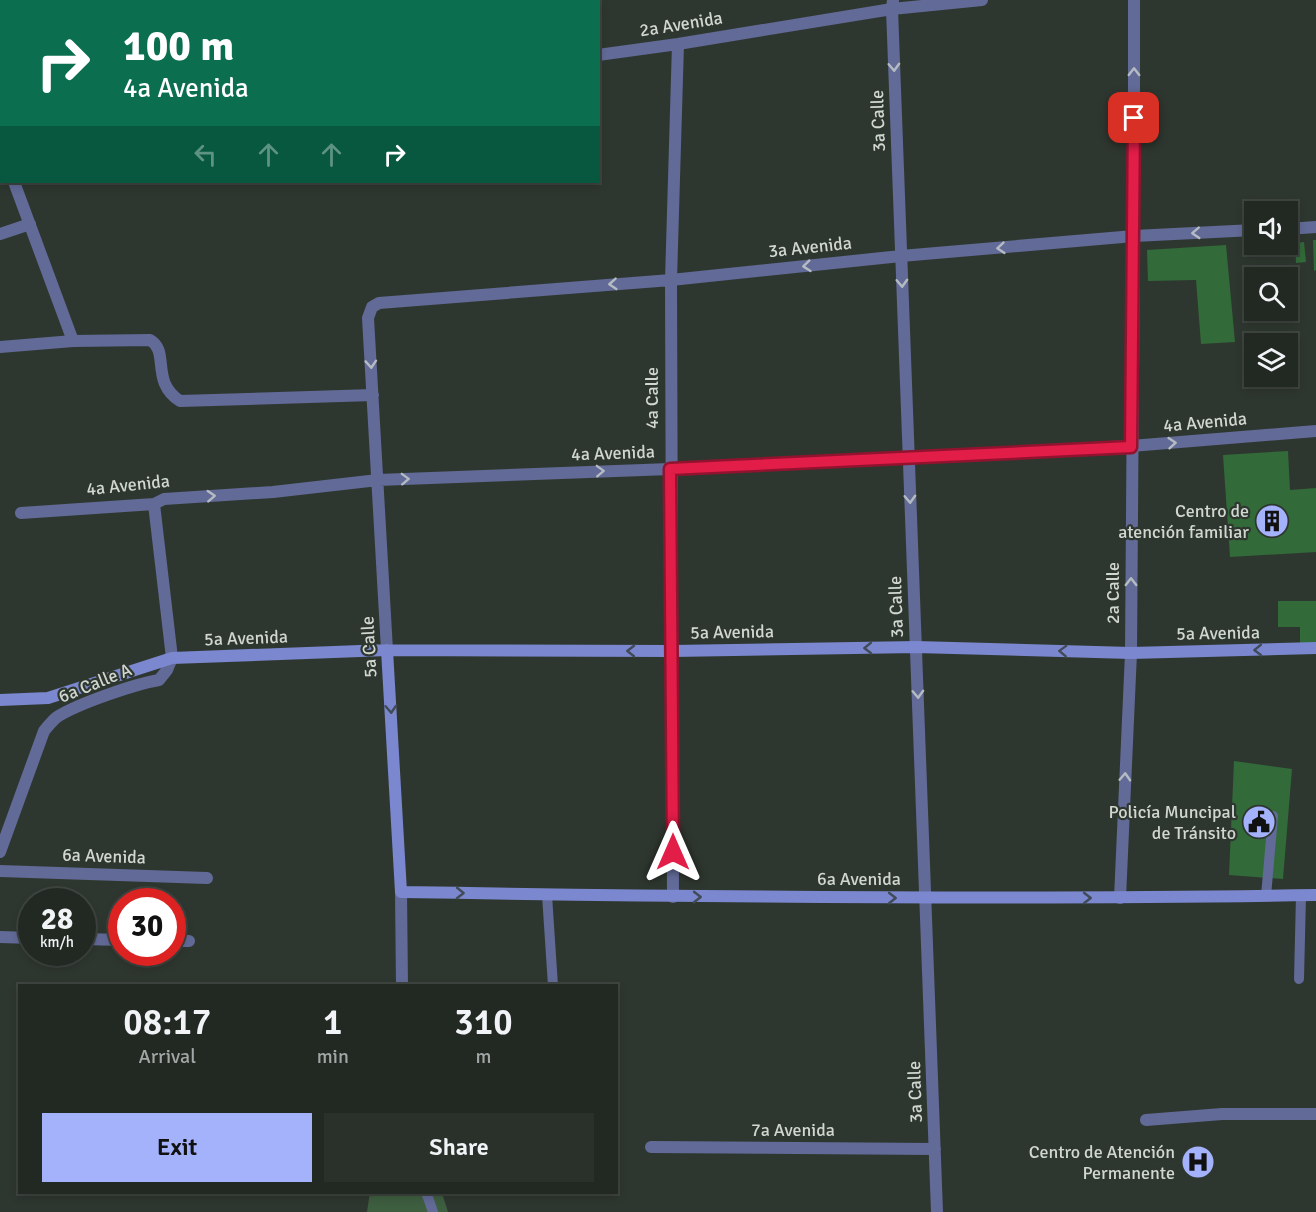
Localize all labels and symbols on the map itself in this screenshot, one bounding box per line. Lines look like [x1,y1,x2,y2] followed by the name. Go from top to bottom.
[638,7,724,41] street label: 2a Avenida
[887,63,900,72] one-way arrow
[1128,68,1140,77] one-way arrow
[866,90,890,152] street label: 3a Calle
[1108,92,1159,143] pin
[1191,227,1200,240] one-way arrow
[767,232,853,262] street label: 3a Avenida
[997,241,1006,254] one-way arrow
[802,259,812,272] one-way arrow
[608,278,617,291] one-way arrow
[896,279,908,288] one-way arrow
[364,360,377,369] one-way arrow
[641,367,663,429] street label: 4a Calle
[1162,407,1248,437] street label: 4a Avenida
[1168,437,1177,450] one-way arrow
[571,441,655,465] street label: 4a Avenida
[596,465,605,478] one-way arrow
[85,470,171,500] street label: 4a Avenida
[401,472,410,485] one-way arrow
[207,490,216,503] one-way arrow
[904,494,917,503] one-way arrow
[1118,500,1249,543] place label: Centro de atención familiar
[1254,503,1290,539] building icon: Centro de atención familiar
[1102,562,1124,624] street label: 2a Calle
[884,576,908,638] street label: 3a Calle
[1125,578,1137,587] one-way arrow
[356,616,382,678] street label: 5a Calle
[690,620,774,644] street label: 5a Avenida
[1176,621,1260,645] street label: 5a Avenida
[204,626,288,650] street label: 5a Avenida
[863,642,872,654] one-way arrow
[1253,644,1262,656] one-way arrow
[626,645,635,657] one-way arrow
[1058,645,1067,657] one-way arrow
[55,658,135,708] street label: 6a Calle A
[911,689,924,698] one-way arrow
[384,704,397,713] one-way arrow
[1119,772,1132,781] one-way arrow
[1109,801,1236,844] place label: Policía Muncipal de Tránsito
[1241,804,1277,840] public building icon: Policía Muncipal de Tránsito
[641,820,705,884] position arrow
[62,844,146,868] street label: 6a Avenida
[817,868,901,890] street label: 6a Avenida
[455,887,464,899] one-way arrow
[108,888,186,966] speed limit sign: 30
[692,891,701,903] one-way arrow
[887,891,896,904] one-way arrow
[1082,892,1091,904] one-way arrow
[903,1061,927,1123] street label: 3a Calle
[751,1119,835,1141] street label: 7a Avenida
[1029,1141,1175,1184] place label: Centro de Atención Permanente
[1180,1144,1216,1180] hospital icon: Centro de Atención Permanente

